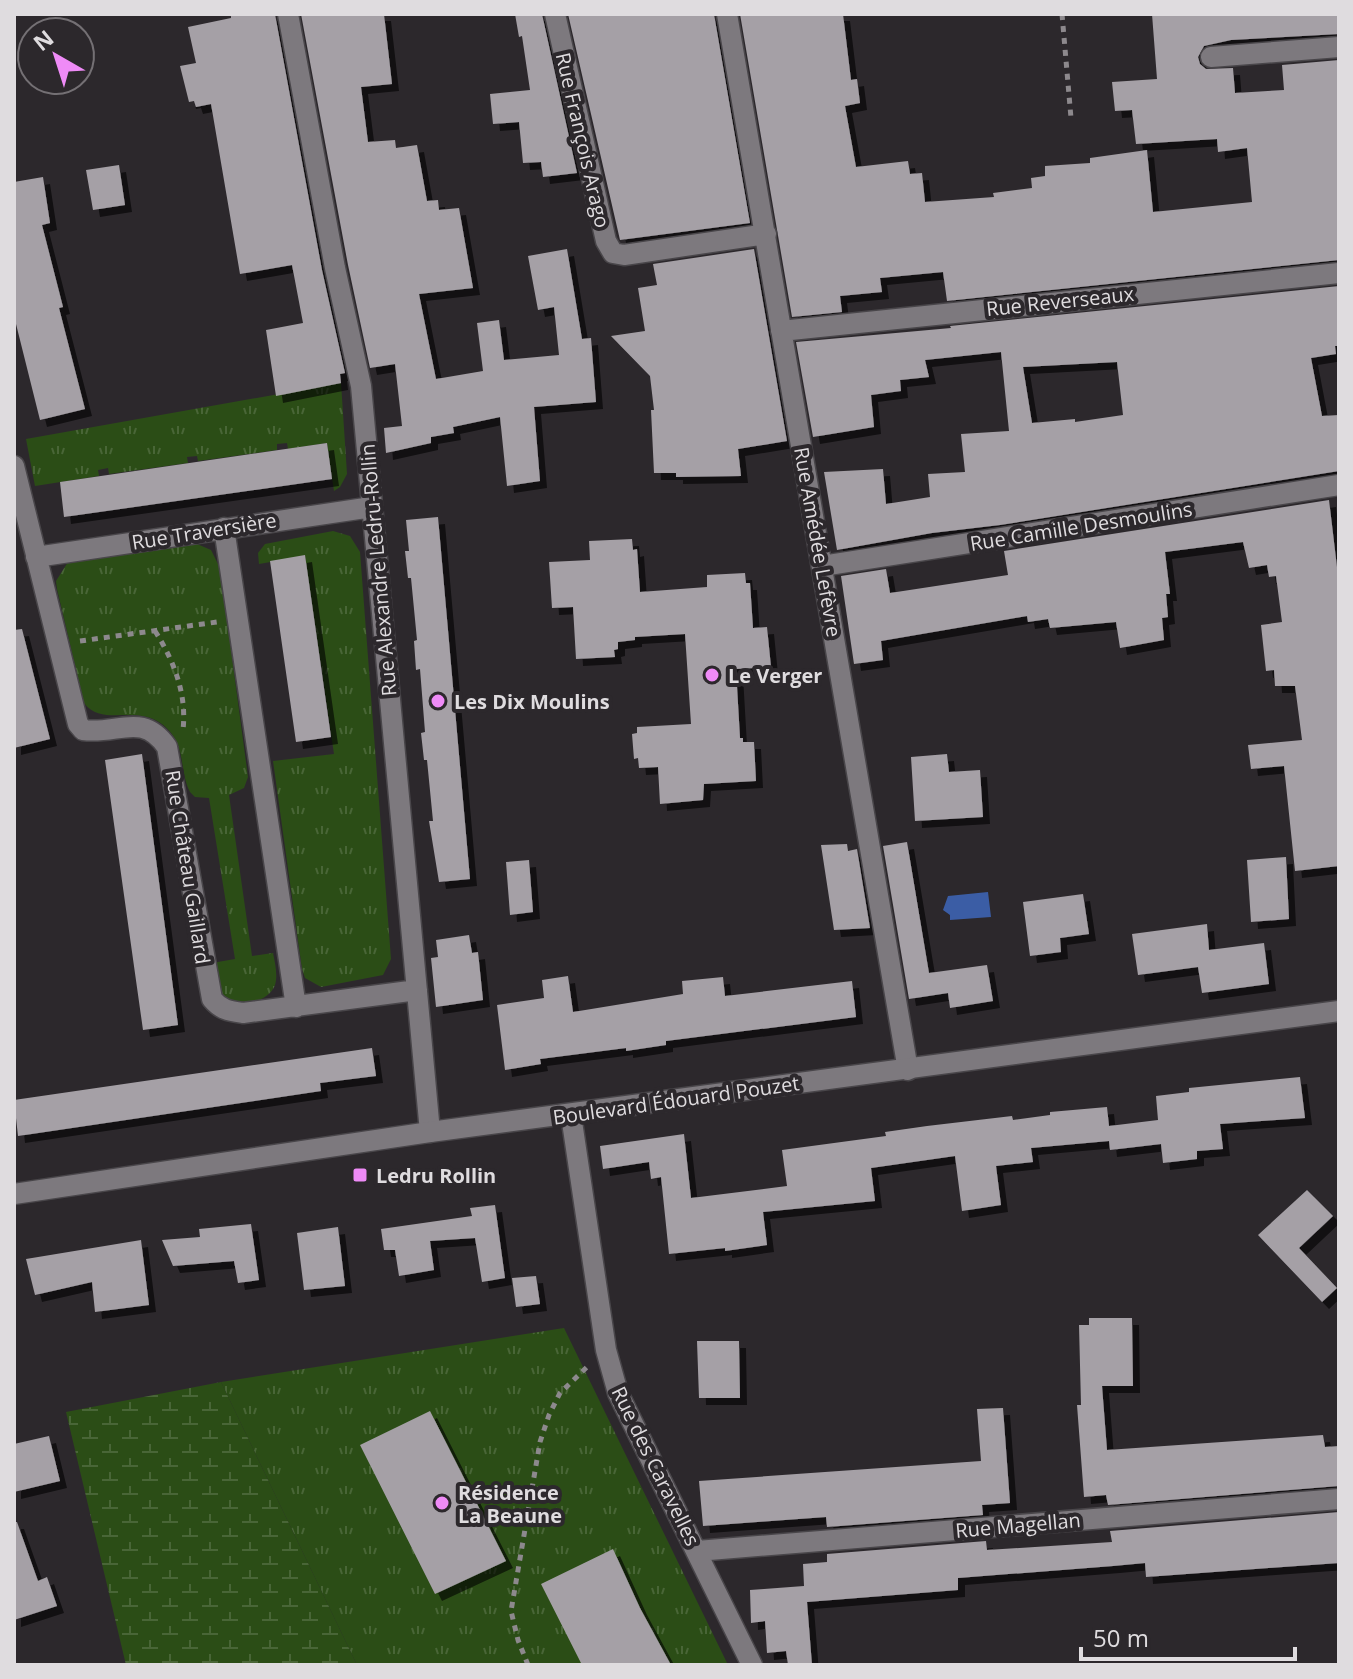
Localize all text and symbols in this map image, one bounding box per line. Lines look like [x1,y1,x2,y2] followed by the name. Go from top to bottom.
[16,16,96,96] north arrow
[26,22,59,57] text: N
[550,50,616,230] street label: Rue François Arago
[985,280,1136,322] street label: Rue Reverseaux
[354,443,402,697] street label: Rue Alexandre Ledru-Rollin
[788,445,848,639] street label: Rue Amédée Lefèvre
[968,495,1194,557] street label: Rue Camille Desmoulins
[130,506,278,556] street label: Rue Traversière
[728,662,822,689] place label: Le Verger
[703,666,721,684] marker: Le Verger
[454,688,610,715] place label: Les Dix Moulins
[429,692,447,710] marker: Les Dix Moulins
[159,768,217,966] street label: Rue Château Gaillard
[551,1069,801,1131] street label: Boulevard Édouard Pouzet
[376,1162,496,1189] place label: Ledru Rollin
[351,1166,369,1184] marker: Ledru Rollin
[606,1382,706,1550] street label: Rue des Caravelles
[458,1479,562,1529] place label: Résidence La Beaune
[433,1494,451,1512] marker: Résidence La Beaune
[954,1506,1082,1544] street label: Rue Magellan
[1081,1611,1295,1661] scale bar
[1093,1621,1149,1654] text: 50 m

